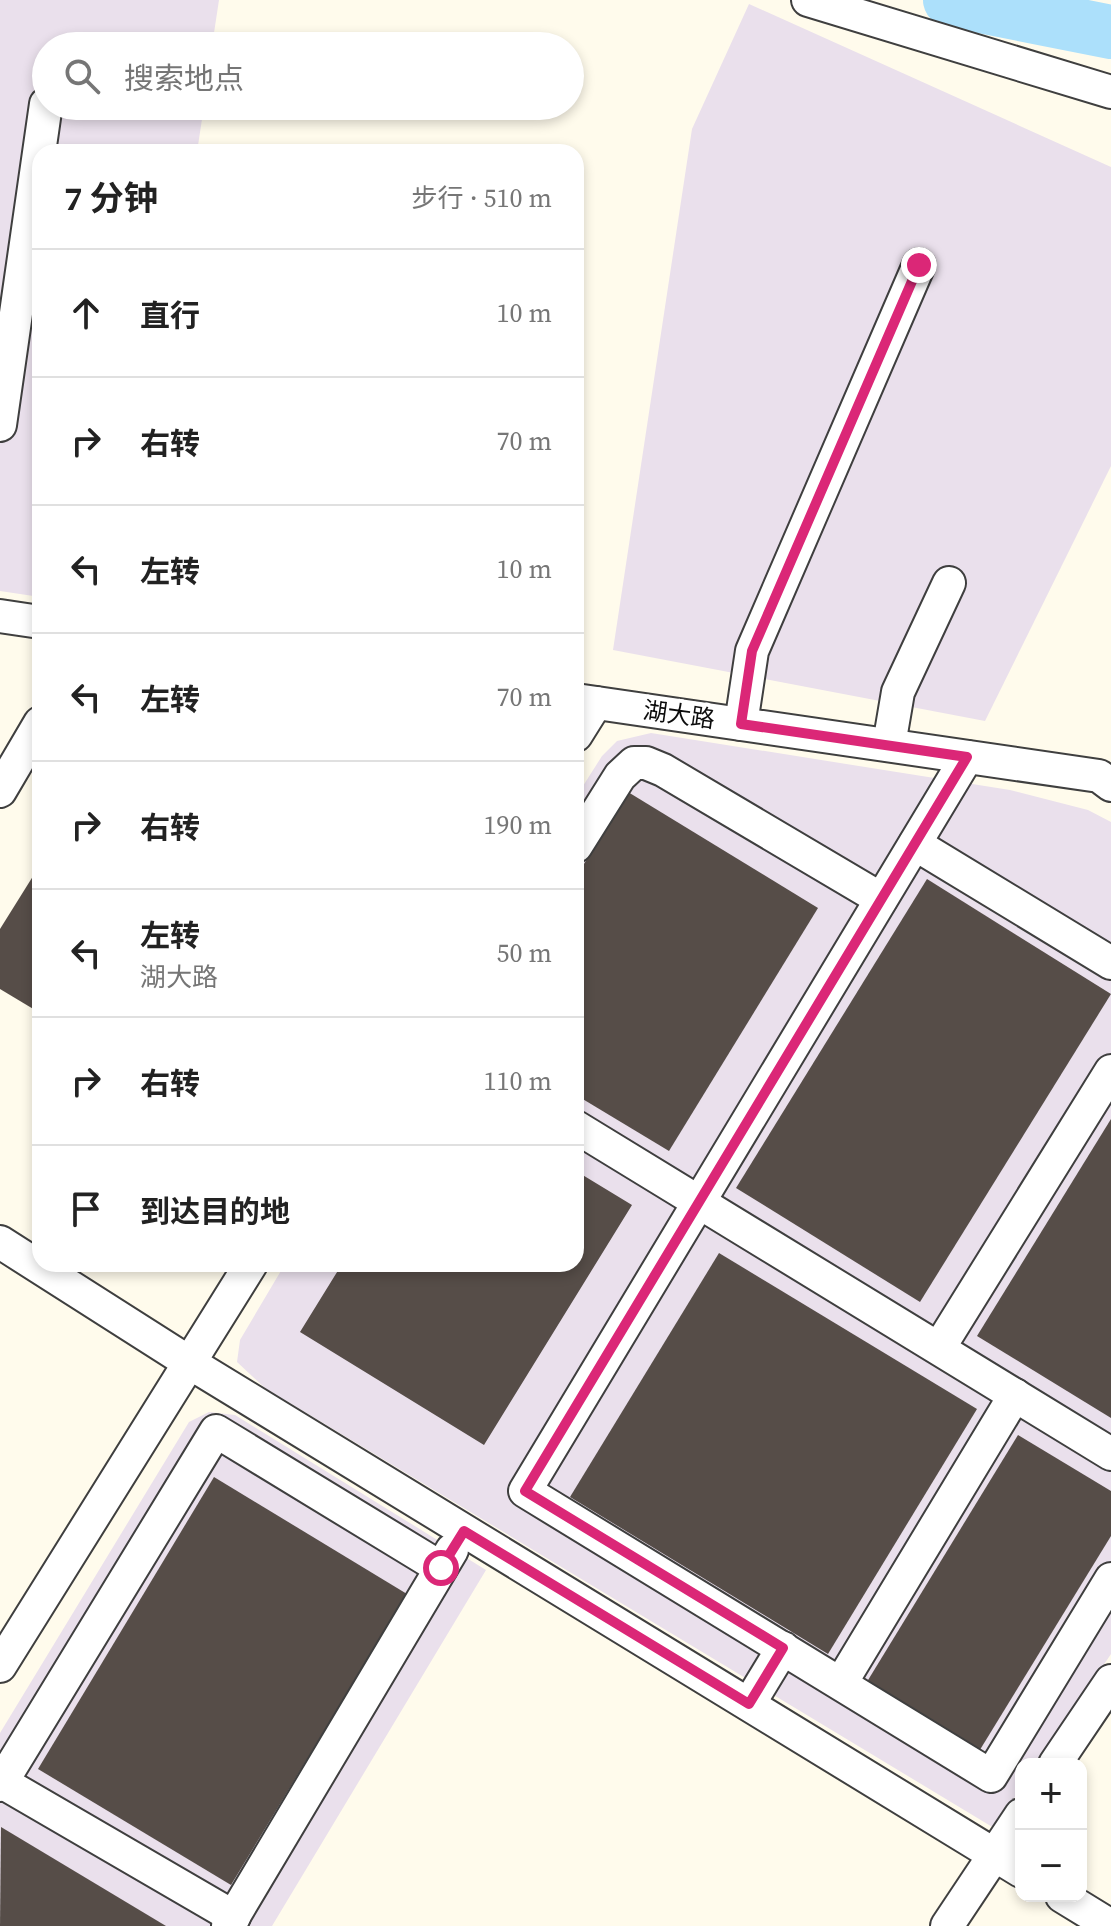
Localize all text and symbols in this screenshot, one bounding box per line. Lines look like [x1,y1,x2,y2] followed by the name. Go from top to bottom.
[32,32,584,120] search box
[60,54,104,98] icon: search
[124,58,244,99] text: 搜索地点
[64,175,158,221] text: 7 分钟
[412,180,552,216] text: 步行 · 510 m
[901,247,937,283] route end
[64,291,108,335] icon: ahead
[140,295,200,336] text: 直行
[497,295,552,331] text: 10 m
[64,419,108,463] icon: right
[140,423,200,464] text: 右转
[497,423,552,459] text: 70 m
[64,547,108,591] icon: left
[140,551,200,592] text: 左转
[497,551,552,587] text: 10 m
[64,675,108,719] icon: left
[140,679,200,720] text: 左转
[497,679,552,715] text: 70 m
[641,693,717,736] street label: 湖大路
[64,803,108,847] icon: right
[140,807,200,848] text: 右转
[484,807,552,843] text: 190 m
[140,915,200,956] text: 左转
[64,931,108,975] icon: left
[497,935,552,971] text: 50 m
[140,959,218,995] text: 湖大路
[64,1059,108,1103] icon: right
[140,1063,200,1104] text: 右转
[484,1063,552,1099] text: 110 m
[64,1187,108,1231] icon: arrive
[140,1191,290,1232] text: 到达目的地
[423,1550,459,1586] route start
[1015,1758,1087,1902] map controls
[1015,1758,1087,1830] button: +
[1015,1830,1087,1902] button: −

